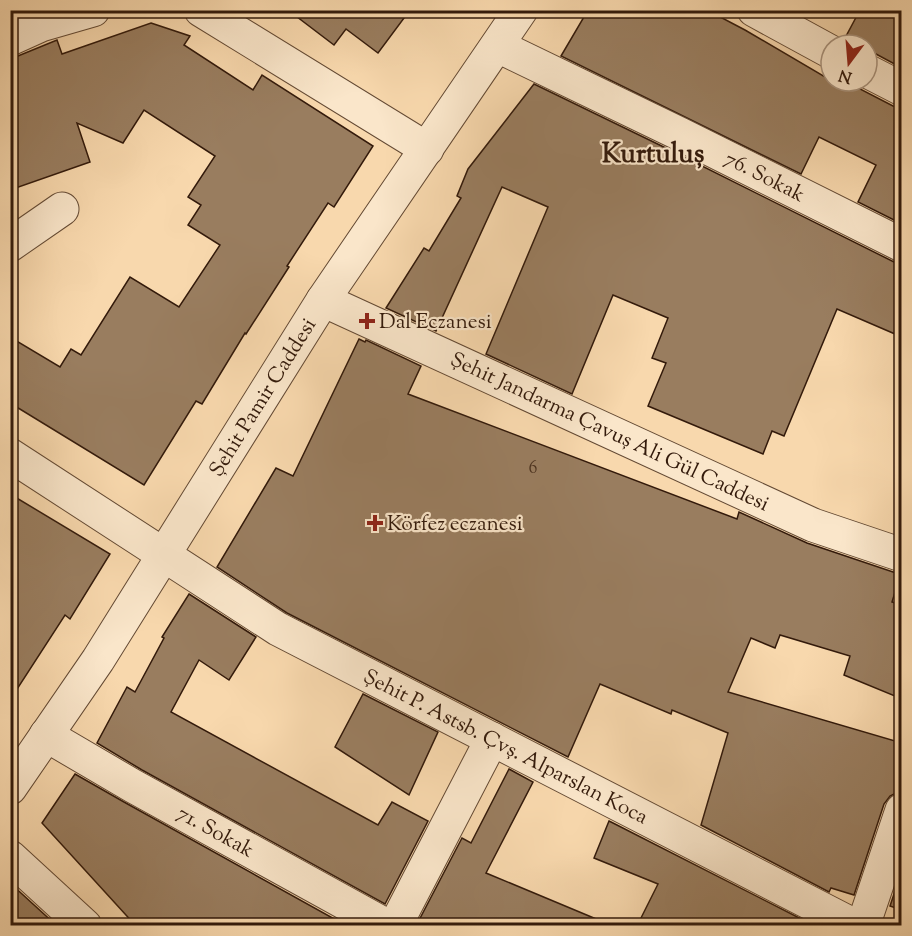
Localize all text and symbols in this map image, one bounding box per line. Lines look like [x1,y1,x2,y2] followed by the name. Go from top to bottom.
[819,33,879,93] north arrow
[836,62,855,88] text: N
[602,136,705,175] district label: Kurtuluş
[719,145,810,211] street label: 76. Sokak
[379,308,492,338] place label: Dal Eczanesi
[203,313,325,483] street label: Şehit Pamir Caddesi
[360,314,374,328] marker: Dal Eczanesi
[445,346,774,520] street label: Şehit Jandarma Çavuş Ali Gül Caddesi
[529,456,538,482] house number: 6
[387,510,523,540] place label: Körfez eczanesi
[368,516,382,530] marker: Körfez eczanesi
[357,663,653,833] street label: Şehit P. Astsb. Çvş. Alparslan Koca
[171,799,259,866] street label: 71. Sokak

